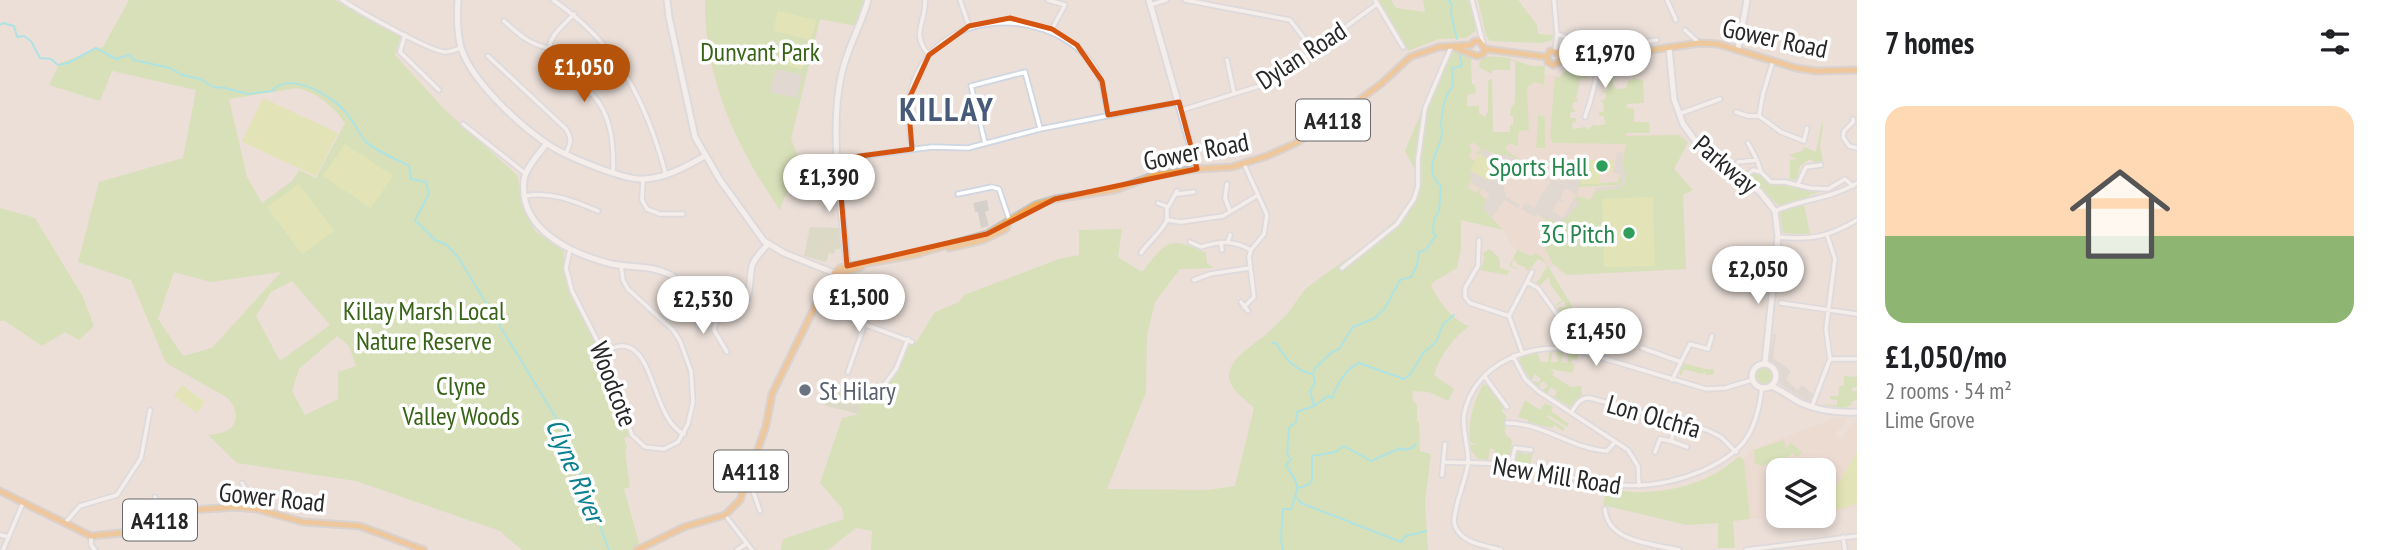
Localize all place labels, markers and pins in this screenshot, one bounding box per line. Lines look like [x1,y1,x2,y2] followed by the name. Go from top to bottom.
[1548,31,1662,90] pin: £1,970
[527,44,641,104] pin: £1,050
[1489,150,1588,183] place label: Sports Hall
[772,154,886,214] pin: £1,390
[1594,158,1610,174] marker: Sports Hall
[1540,217,1615,250] place label: 3G Pitch
[1621,225,1637,241] marker: 3G Pitch
[1701,246,1815,306] pin: £2,050
[802,274,916,334] pin: £1,500
[646,276,760,336] pin: £2,530
[1539,308,1653,368] pin: £1,450
[819,374,896,407] place label: St Hilary
[797,382,813,398] marker: St Hilary

